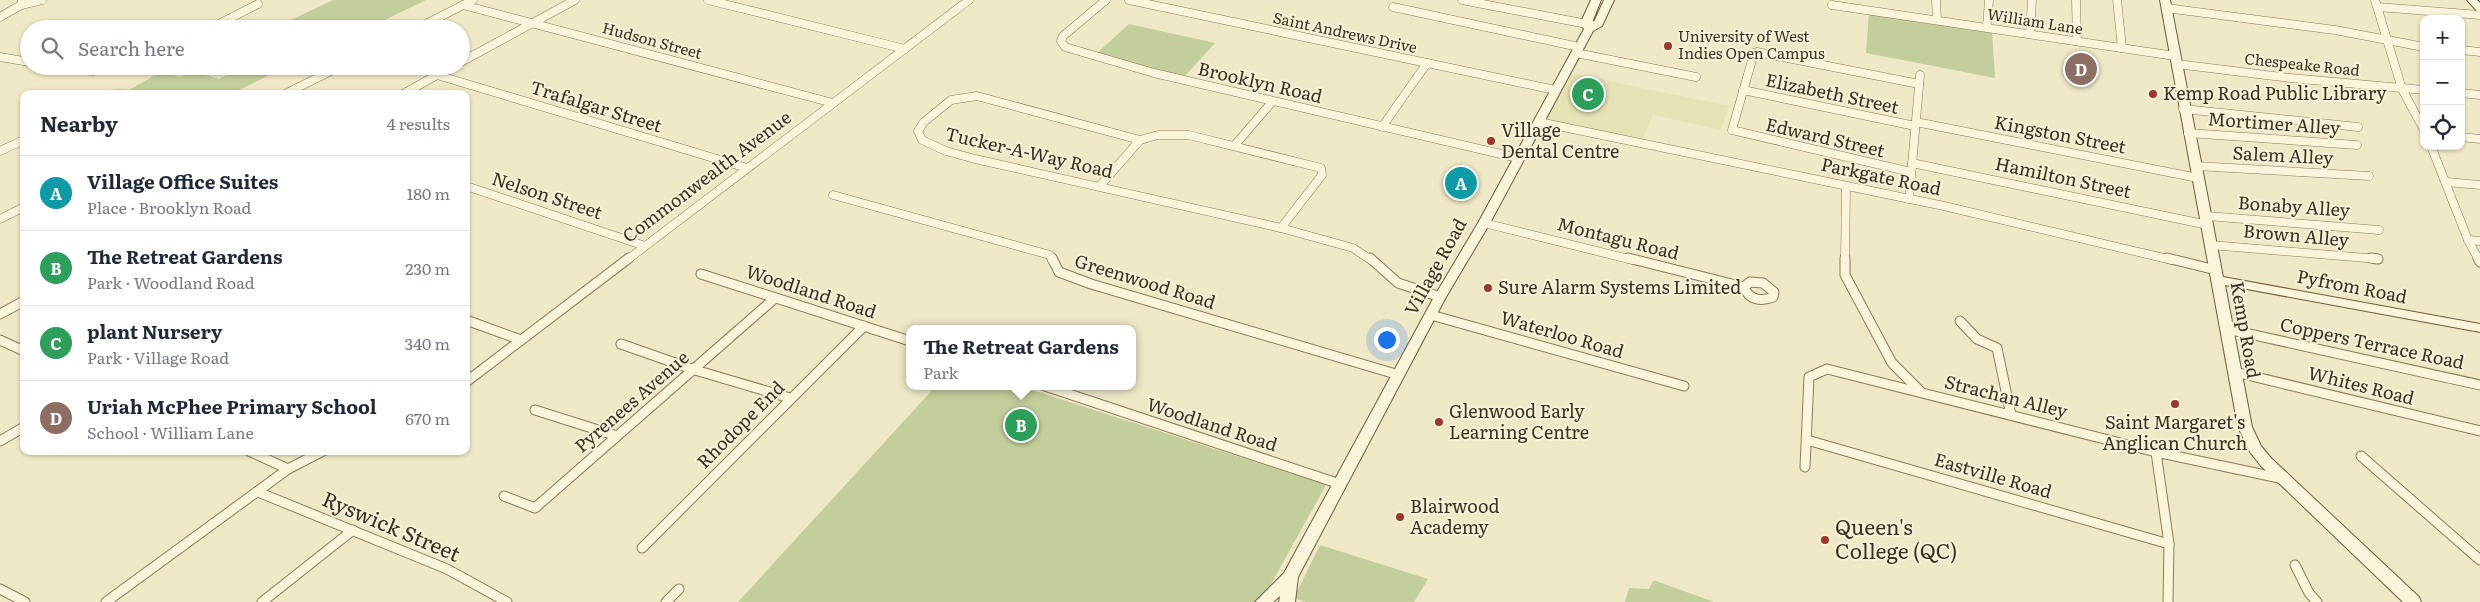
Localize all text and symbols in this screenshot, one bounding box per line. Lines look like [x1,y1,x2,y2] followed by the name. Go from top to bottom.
[1986,2,2085,39] street label: William Lane
[1271,5,1420,58] street label: Saint Andrews Drive
[600,15,705,64] street label: Hudson Street
[2420,15,2465,150] map controls
[2420,15,2465,60] button: +
[20,20,470,75] search box
[1678,24,1825,64] place label: University of West Indies Open Campus
[38,34,66,62] icon: search
[78,34,185,62] text: Search here
[1662,40,1674,52] marker: University of West Indies Open Campus
[2243,46,2361,81] street label: Chespeake Road
[2065,50,2097,88] pin: D
[1195,54,1325,109] street label: Brooklyn Road
[2420,60,2465,105] button: −
[1763,65,1902,120] street label: Elizabeth Street
[527,73,666,139] street label: Trafalgar Street
[1572,75,1604,113] pin: C
[2163,79,2387,106] place label: Kemp Road Public Library
[2147,88,2159,100] marker: Kemp Road Public Library
[616,103,796,248] street label: Commonwealth Avenue
[2207,104,2342,141] street label: Mortimer Alley
[2420,105,2465,150] button: locate
[40,107,118,138] text: Nearby
[1992,108,2129,160] street label: Kingston Street
[1763,110,1888,164] street label: Edward Street
[387,111,450,135] text: 4 results
[1501,116,1619,164] place label: Village Dental Centre
[943,119,1116,184] street label: Tucker-A-Way Road
[1485,135,1497,147] marker: Village Dental Centre
[2232,138,2335,171] street label: Salem Alley
[1993,149,2135,204] street label: Hamilton Street
[1819,150,1944,201] street label: Parkgate Road
[489,164,607,225] street label: Nelson Street
[1445,164,1477,202] pin: A
[87,167,278,195] text: Village Office Suites
[50,181,62,205] text: A
[407,181,450,205] text: 180 m
[2237,188,2352,223] street label: Bonaby Alley
[87,195,251,219] text: Place · Brooklyn Road
[1554,209,1682,266] street label: Montagu Road
[1397,213,1472,320] street label: Village Road
[2242,216,2351,253] street label: Brown Alley
[87,242,282,270] text: The Retreat Gardens
[1072,246,1219,315] street label: Greenwood Road
[50,256,62,280] text: B
[405,256,450,280] text: 230 m
[743,257,880,324] street label: Woodland Road
[2295,262,2410,309] street label: Pyfrom Road
[87,270,255,294] text: Park · Woodland Road
[1498,273,1741,300] place label: Sure Alarm Systems Limited
[2225,279,2268,380] street label: Kemp Road
[1482,282,1494,294] marker: Sure Alarm Systems Limited
[1498,303,1627,364] street label: Waterloo Road
[2278,310,2467,375] street label: Coppers Terrace Road
[87,317,222,345] text: plant Nursery
[906,325,1136,390] popup
[1374,327,1400,353] your location
[50,331,62,355] text: C
[405,331,450,355] text: 340 m
[923,332,1119,360] text: The Retreat Gardens
[568,343,694,458] street label: Pyrenees Avenue
[87,345,229,369] text: Park · Village Road
[2305,358,2417,411] street label: Whites Road
[923,360,958,384] text: Park
[1942,367,2071,424] street label: Strachan Alley
[690,374,790,474] street label: Rhodope End
[1144,390,1281,457] street label: Woodland Road
[87,392,377,420] text: Uriah McPhee Primary School
[1449,397,1589,445] place label: Glenwood Early Learning Centre
[2169,398,2181,410] marker: Saint Margaret's Anglican Church
[50,406,62,430] text: D
[405,406,450,430] text: 670 m
[1005,406,1037,444] pin: B
[2102,408,2248,456] place label: Saint Margaret's Anglican Church
[1433,416,1445,428] marker: Glenwood Early Learning Centre
[87,420,254,444] text: School · William Lane
[1931,445,2055,504] street label: Eastville Road
[318,482,466,568] street label: Ryswick Street
[1410,492,1499,540] place label: Blairwood Academy
[1835,510,1957,565] place label: Queen's College (QC)
[1394,511,1406,523] marker: Blairwood Academy
[1819,534,1831,546] marker: Queen's College (QC)

